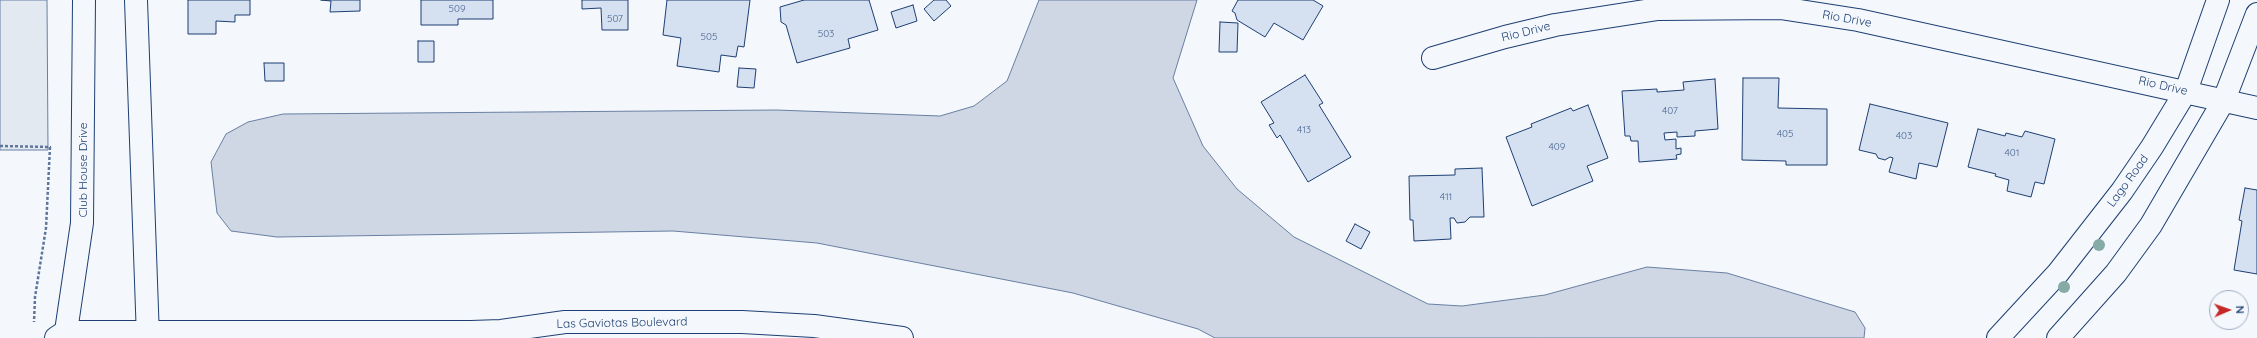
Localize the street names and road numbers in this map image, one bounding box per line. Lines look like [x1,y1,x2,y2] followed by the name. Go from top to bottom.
[1821,8,1873,30] street label: Rio Drive
[1500,19,1552,45] street label: Rio Drive
[2137,73,2189,99] street label: Rio Drive
[76,122,90,218] street label: Club House Drive
[2104,152,2152,210] street label: Lago Road
[556,315,688,331] street label: Las Gaviotas Boulevard

